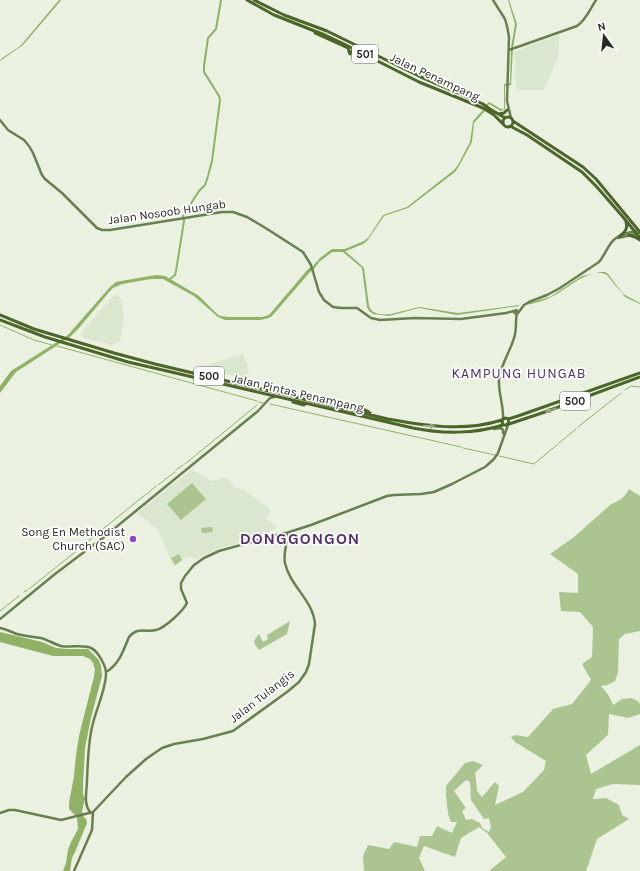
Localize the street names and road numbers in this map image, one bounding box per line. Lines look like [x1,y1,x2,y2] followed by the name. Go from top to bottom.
[352,45,378,63] road number: 501
[388,50,482,104] street label: Jalan Penampang
[107,197,227,227] street label: Jalan Nosoob Hungab
[194,367,224,385] road number: 500
[231,371,365,415] street label: Jalan Pintas Penampang
[560,392,590,410] road number: 500
[227,667,297,725] street label: Jalan Tulangis

